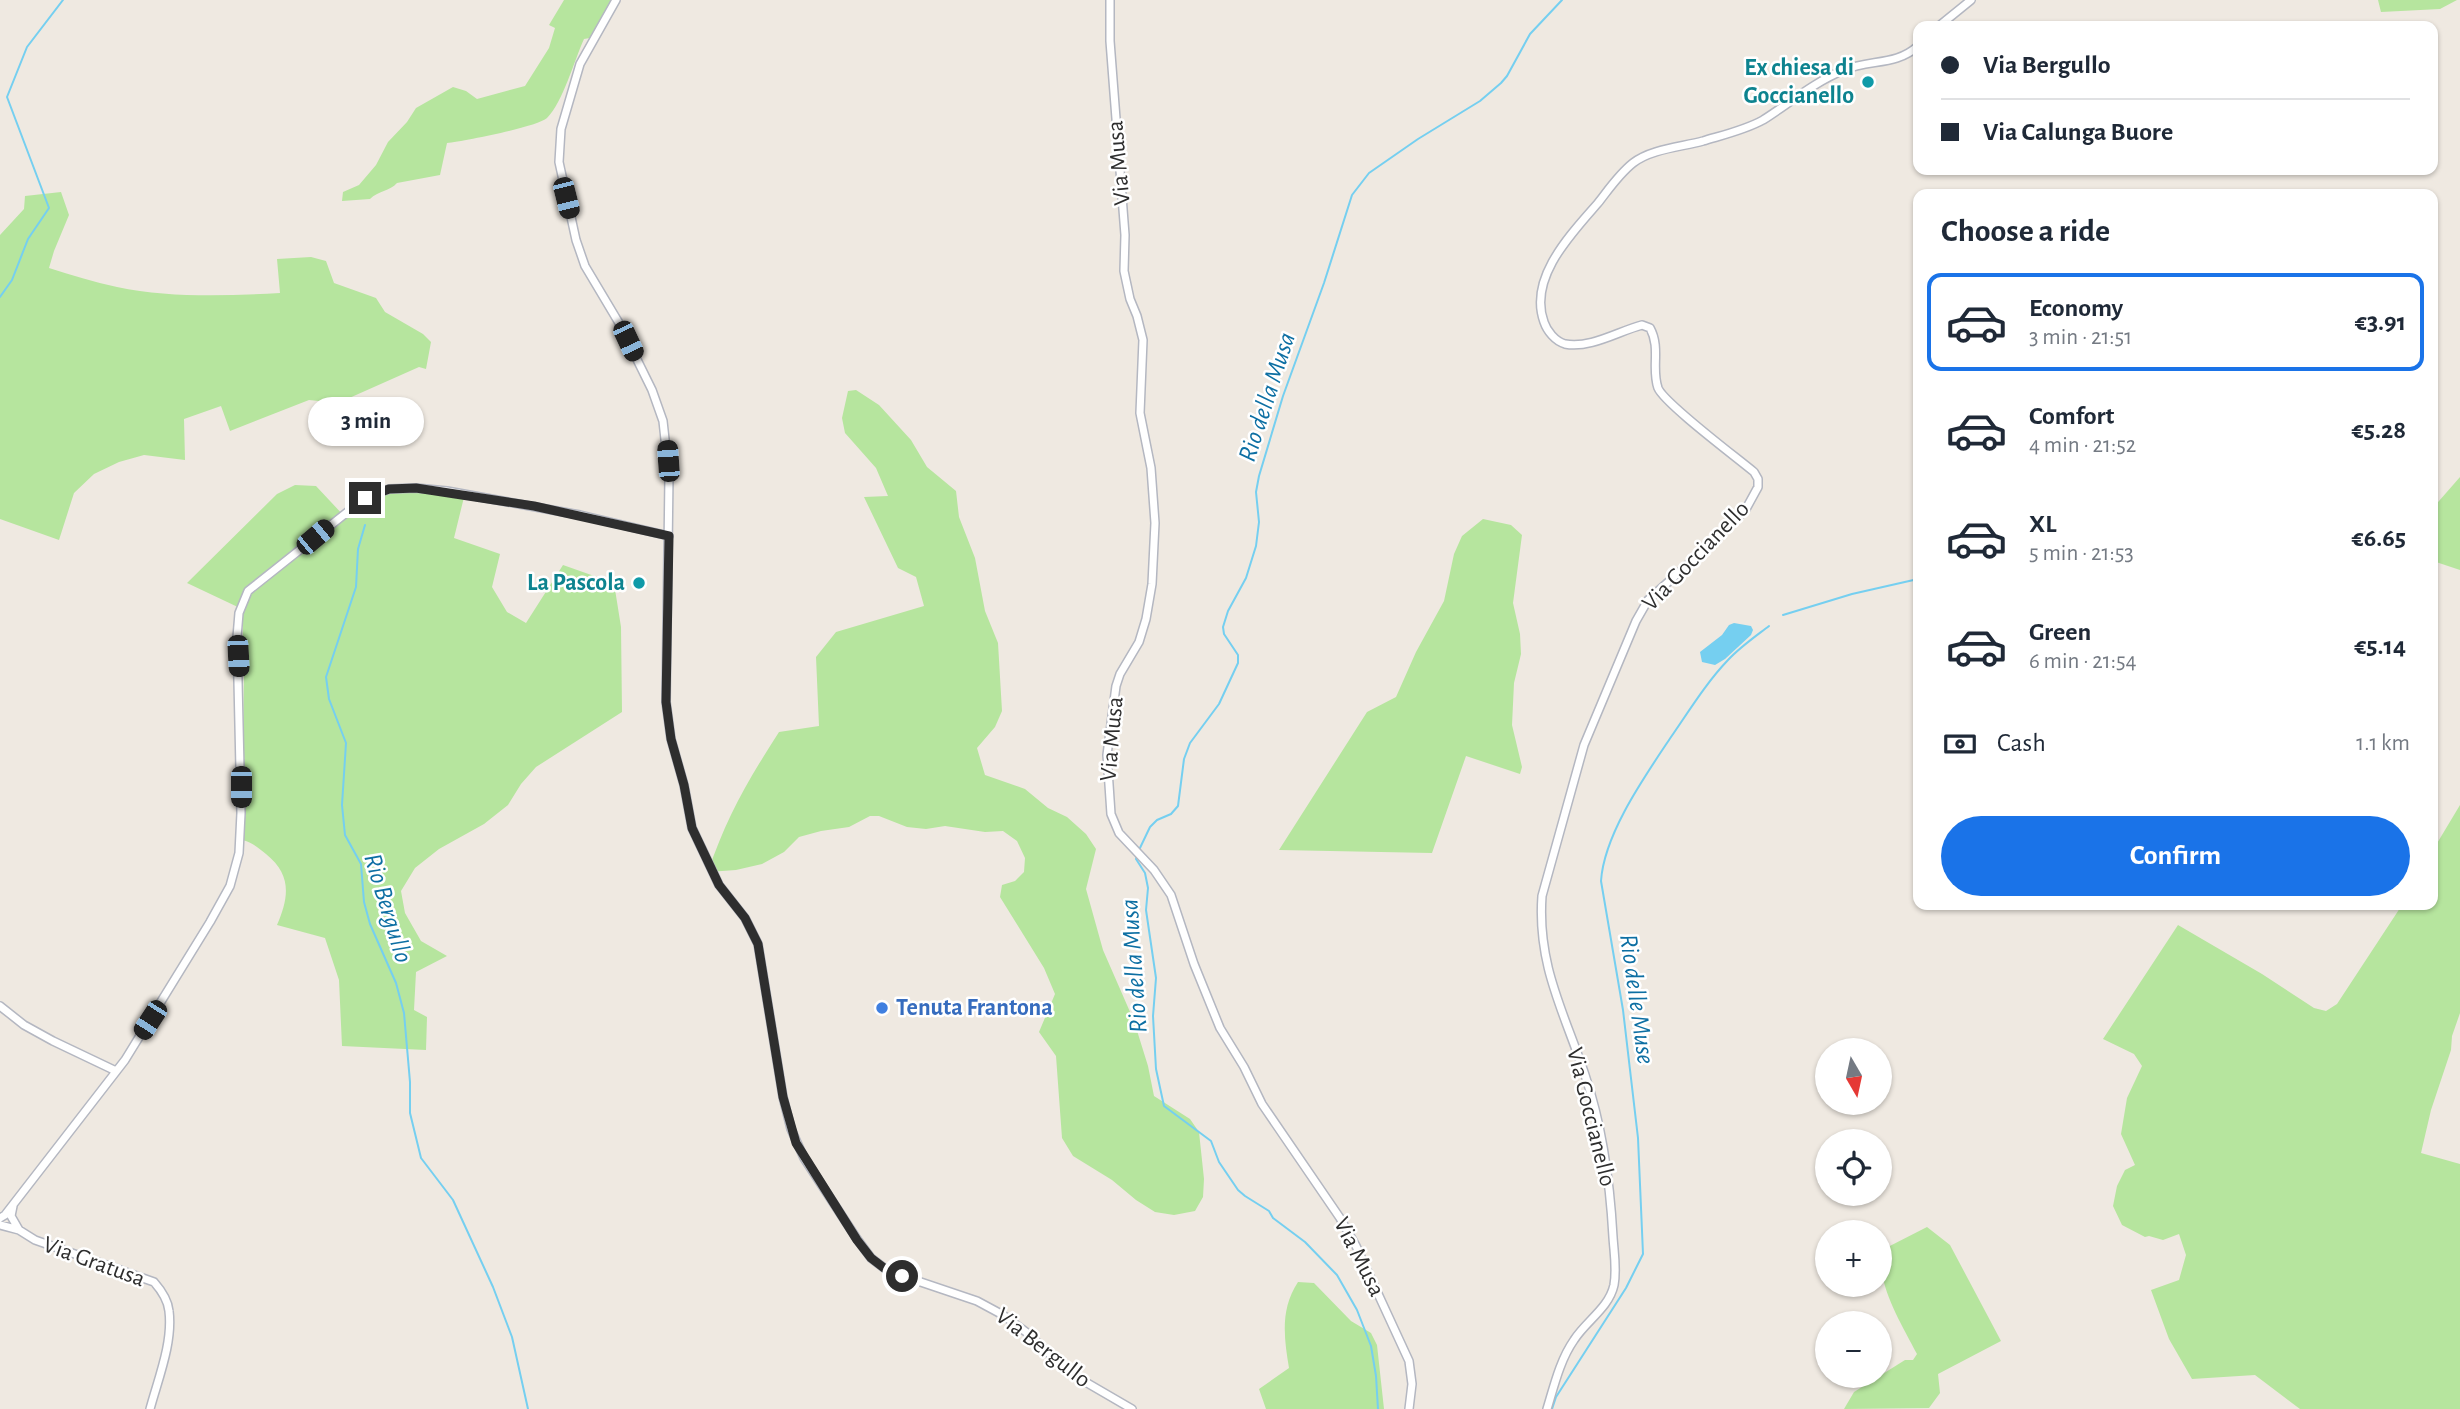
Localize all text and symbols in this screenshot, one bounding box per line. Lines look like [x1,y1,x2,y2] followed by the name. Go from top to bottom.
[1983,52,2111,78] text: Via Bergullo
[1744,56,1854,108] place label: Ex chiesa di Goccianello
[1860,74,1876,90] marker: Ex chiesa di Goccianello
[1983,119,2173,145] text: Via Calunga Buore
[1103,120,1135,206] street label: Via Musa
[551,175,582,221] car
[1941,215,2110,247] text: Choose a ride
[1945,291,2008,354] icon: car
[2029,295,2123,321] text: Economy
[2355,309,2406,335] text: €3.91
[610,318,647,364] car
[2029,326,2132,349] text: 3 min · 21:51
[1234,329,1300,465] water label: Rio della Musa
[307,396,423,446] callout: 3 min
[1945,399,2008,462] icon: car
[2029,403,2114,429] text: Comfort
[341,410,391,433] text: 3 min
[2352,417,2406,443] text: €5.28
[2029,434,2136,457] text: 4 min · 21:52
[657,439,680,483] car
[349,482,381,514] route end
[1638,496,1754,616] street label: Via Goccianello
[1945,507,2008,570] icon: car
[2029,511,2056,537] text: XL
[293,515,338,559] car
[2352,525,2406,551] text: €6.65
[2029,542,2134,565] text: 5 min · 21:53
[527,571,625,595] place label: La Pascola
[631,575,647,591] marker: La Pascola
[1945,615,2008,678] icon: car
[2029,619,2091,645] text: Green
[2354,633,2406,659] text: €5.14
[227,634,250,678] car
[2029,650,2137,673] text: 6 min · 21:54
[1096,696,1128,782] street label: Via Musa
[1941,725,1979,763] icon: cash
[1997,730,2046,756] text: Cash
[2356,732,2410,755] text: 1.1 km
[231,766,252,808] car
[1941,816,2410,896] button: Confirm
[359,850,417,966] water label: Rio Bergullo
[1116,898,1152,1034] water label: Rio della Musa
[1615,932,1659,1066] water label: Rio delle Muse
[896,996,1053,1020] place label: Tenuta Frantona
[130,997,171,1043] car
[874,1000,890,1016] marker: Tenuta Frantona
[1815,1038,1892,1115] north arrow
[1815,1038,1892,1388] map controls
[1562,1045,1620,1189] street label: Via Goccianello
[1815,1129,1892,1206] button: locate
[1329,1214,1389,1300] street label: Via Musa
[1815,1220,1892,1297] button: +
[40,1232,148,1292] street label: Via Gratusa
[886,1260,918,1292] route start
[991,1304,1095,1392] street label: Via Bergullo
[1815,1311,1892,1388] button: −

